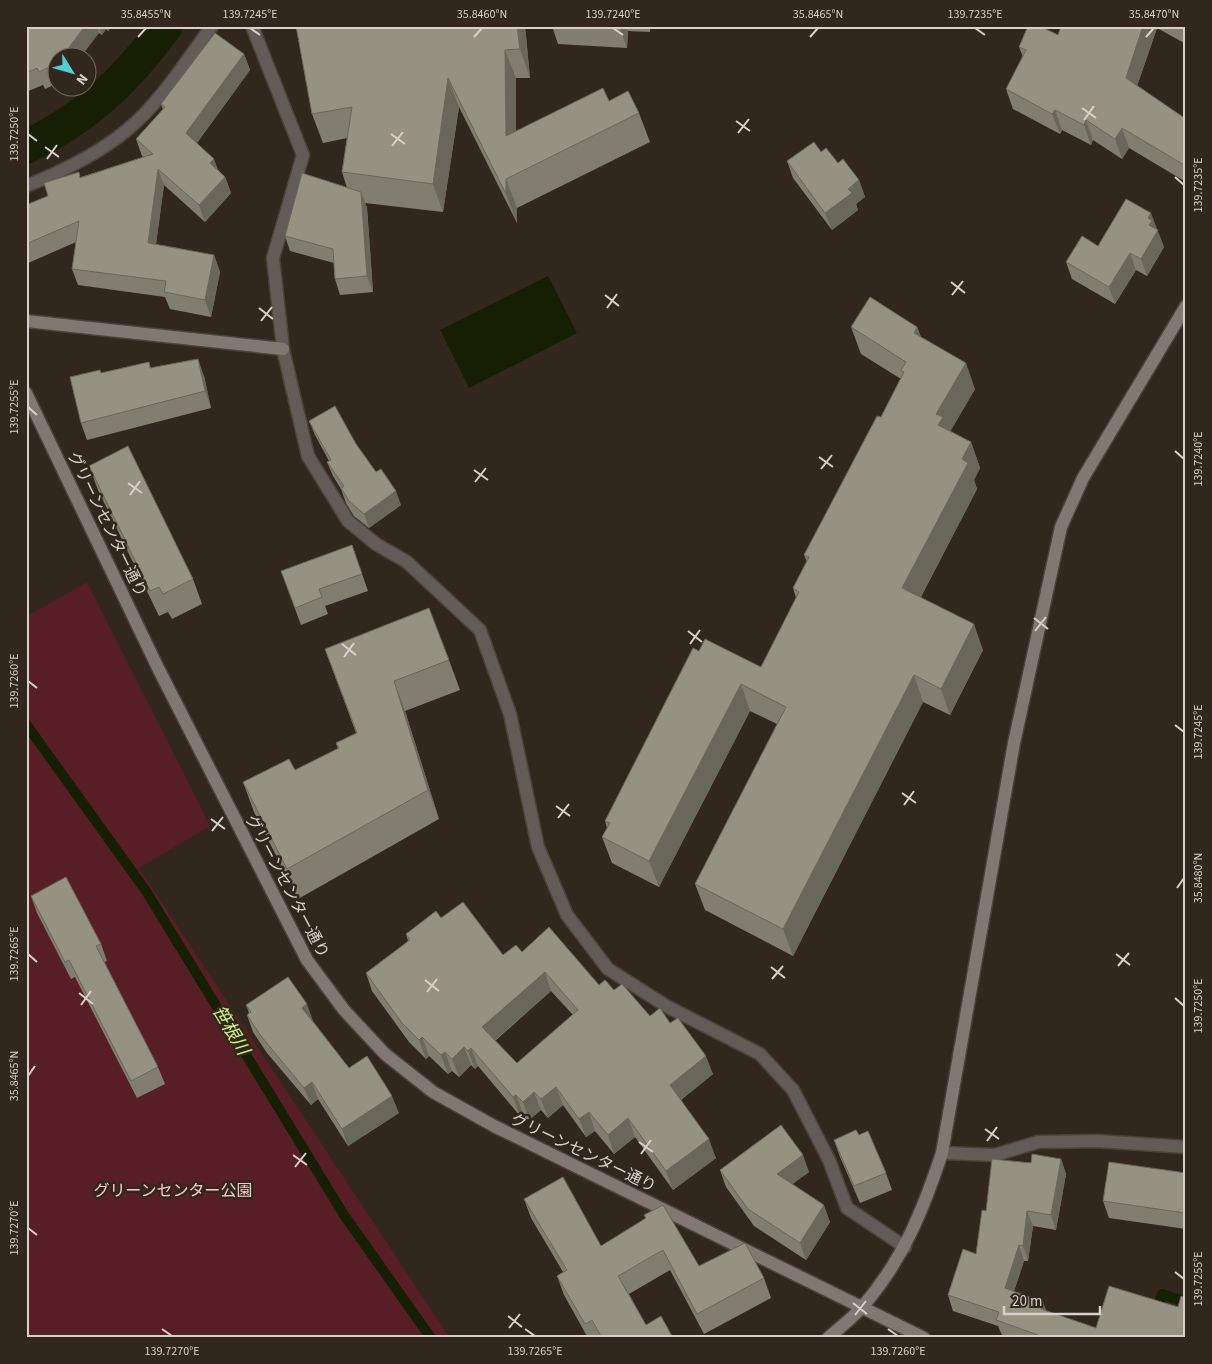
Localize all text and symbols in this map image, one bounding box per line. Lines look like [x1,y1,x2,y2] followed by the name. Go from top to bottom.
[121,6,171,23] text: 35.8455°N
[222,6,278,23] text: 139.7245°E
[457,6,507,23] text: 35.8460°N
[585,6,641,23] text: 139.7240°E
[793,6,843,23] text: 35.8465°N
[947,6,1003,23] text: 139.7235°E
[1129,6,1179,23] text: 35.8470°N
[48,48,98,98] north arrow
[71,69,92,89] text: N
[6,106,23,162] text: 139.7250°E
[1190,157,1207,213] text: 139.7235°E
[6,379,23,435] text: 139.7255°E
[1190,431,1207,487] text: 139.7240°E
[62,448,152,601] street label: グリーンセンター通り
[6,653,23,709] text: 139.7260°E
[1190,704,1207,760] text: 139.7245°E
[240,811,334,962] street label: グリーンセンター通り
[1190,853,1207,903] text: 35.8480°N
[6,926,23,982] text: 139.7265°E
[1190,978,1207,1034] text: 139.7250°E
[206,1001,256,1062] water label: 笹根川
[6,1051,23,1101] text: 35.8465°N
[507,1108,660,1198] street label: グリーンセンター通り
[93,1180,253,1202] park label: グリーンセンター公園
[6,1200,23,1256] text: 139.7270°E
[1190,1251,1207,1307] text: 139.7255°E
[1004,1284,1101,1316] scale bar
[1012,1291,1042,1312] text: 20 m
[144,1343,200,1360] text: 139.7270°E
[507,1343,563,1360] text: 139.7265°E
[870,1343,926,1360] text: 139.7260°E

